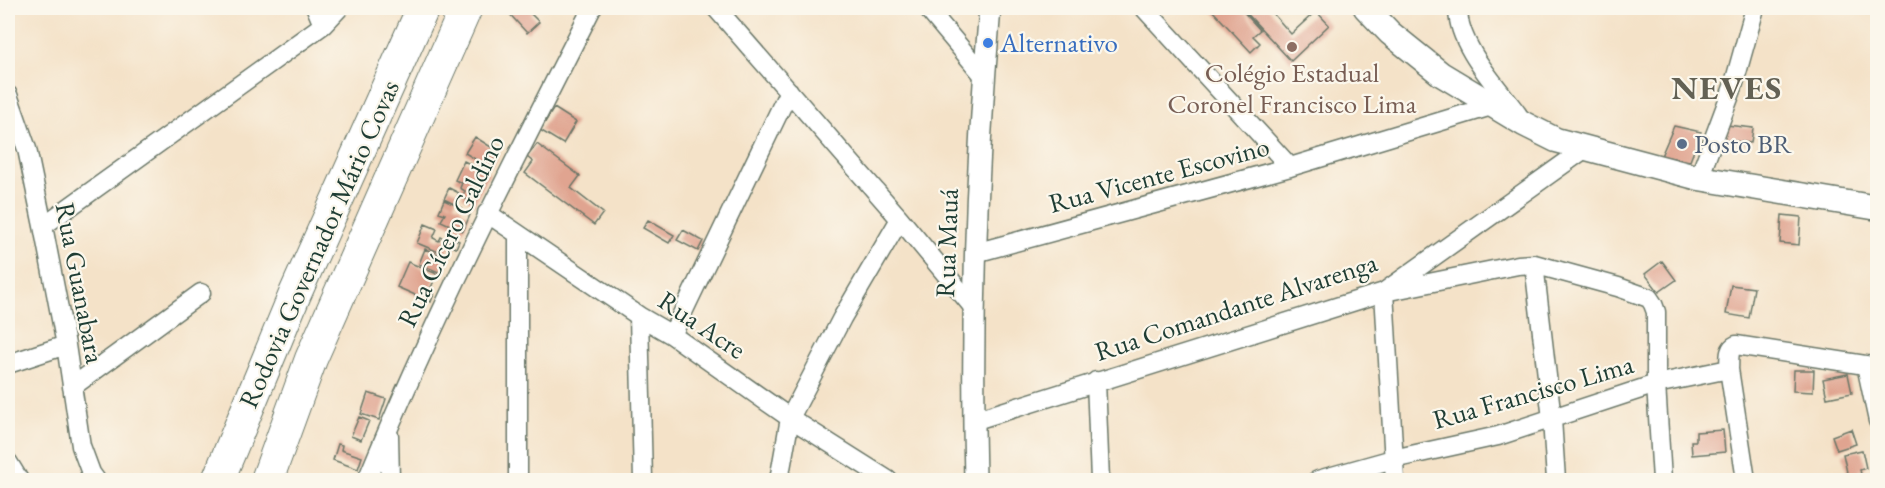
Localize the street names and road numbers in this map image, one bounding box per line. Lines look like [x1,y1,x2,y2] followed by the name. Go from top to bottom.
[230,74,407,413] street label: Rodovia Governador Mário Covas
[1045,128,1273,221] street label: Rua Vicente Escovino
[389,129,512,332] street label: Rua Cícero Galdino
[927,188,966,298] street label: Rua Mauá
[48,199,113,367] street label: Rua Guanabara
[1090,244,1382,369] street label: Rua Comandante Alvarenga
[652,283,753,367] street label: Rua Acre
[1428,346,1637,437] street label: Rua Francisco Lima

